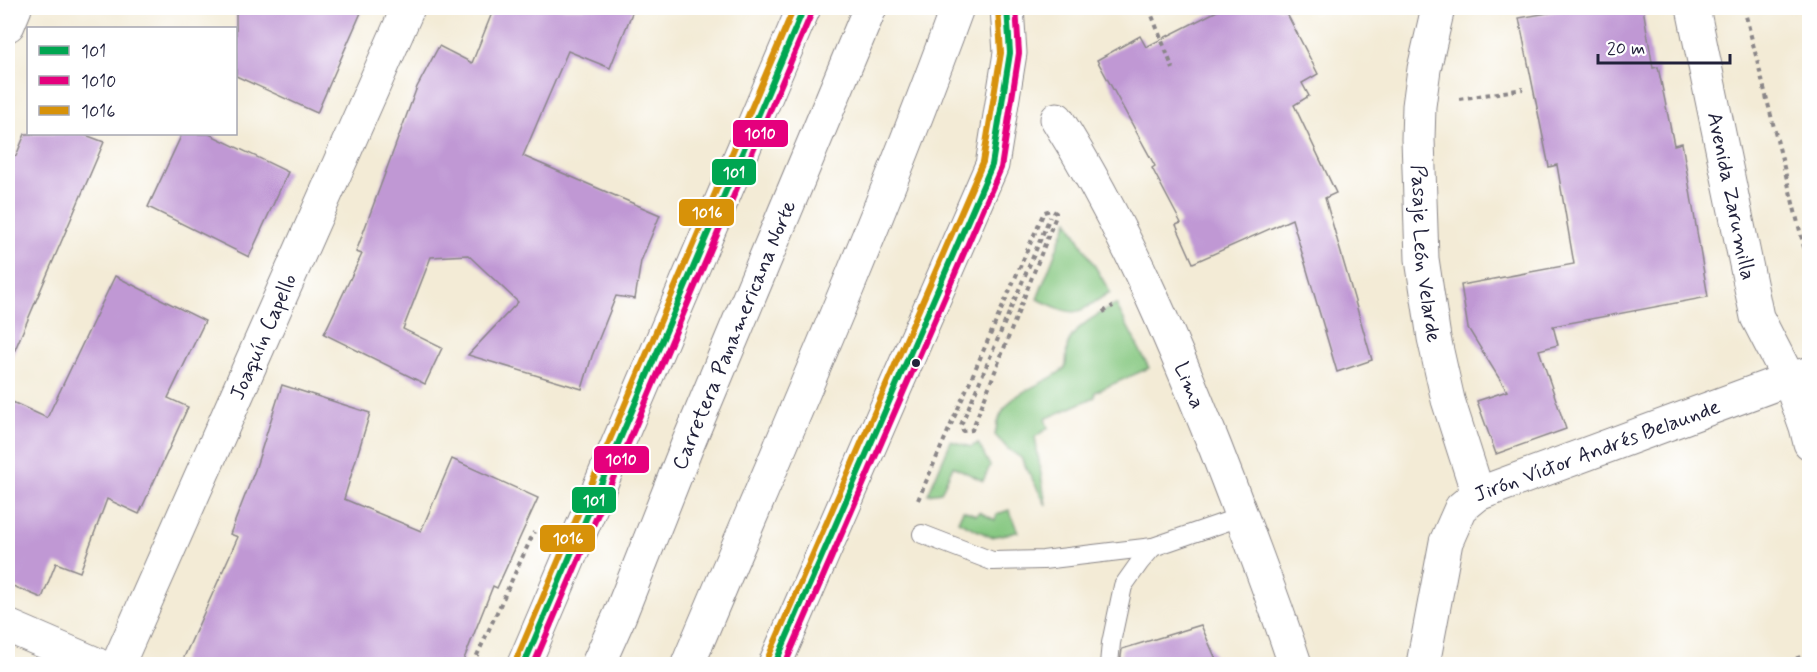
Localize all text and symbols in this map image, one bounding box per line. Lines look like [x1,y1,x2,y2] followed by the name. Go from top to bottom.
[27,27,237,135] legend
[1598,27,1730,65] scale bar
[1607,37,1645,61] text: 20 m
[81,40,106,64] text: 101
[81,70,116,94] text: 1010
[81,100,116,124] text: 1016
[1700,110,1762,283] street label: Avenida Zarumilla
[732,119,789,148] line badge: 1010
[744,124,776,145] text: 1010
[711,158,757,186] line badge: 101
[723,163,745,184] text: 101
[1404,164,1448,345] street label: Pasaje León Velarde
[666,196,803,474] street label: Carretera Panamericana Norte
[678,198,735,227] line badge: 1016
[692,203,722,224] text: 1016
[224,270,304,404] street label: Joaquín Capello
[910,357,922,369] unlabelled marker
[1167,358,1211,413] street label: Lima
[1470,393,1724,509] street label: Jirón Víctor Andrés Belaunde
[593,445,650,474] line badge: 1010
[605,450,637,471] text: 1010
[571,486,617,514] line badge: 101
[583,491,605,512] text: 101
[539,524,596,553] line badge: 1016
[553,529,583,550] text: 1016

